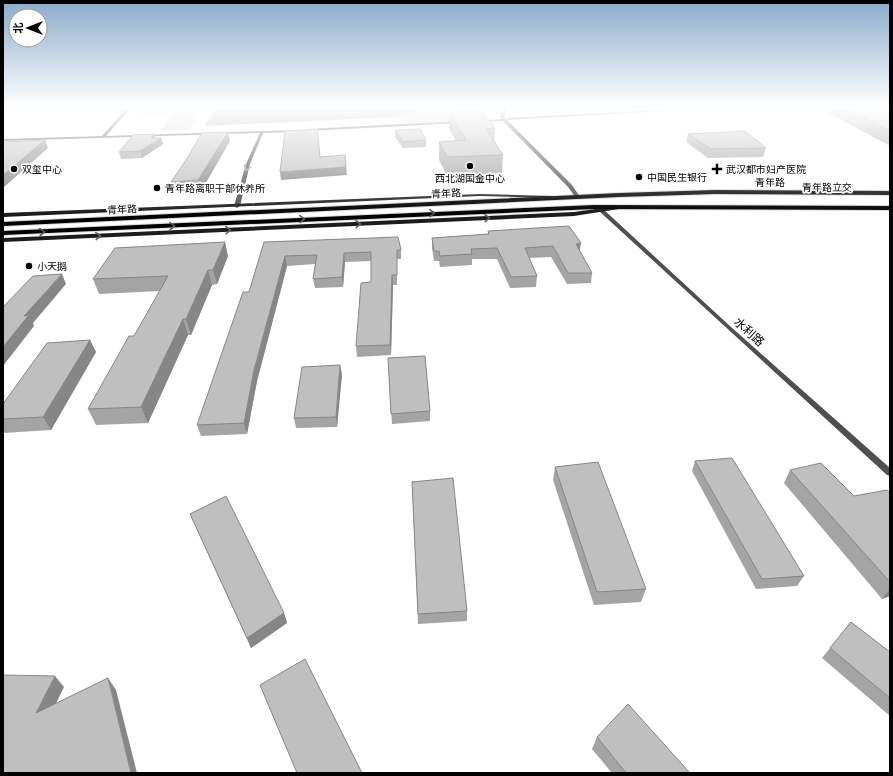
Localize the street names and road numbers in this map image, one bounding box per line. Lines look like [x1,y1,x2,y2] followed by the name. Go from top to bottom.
[755,176,785,189] street label: 青年路
[802,181,852,194] street label: 青年路立交
[431,186,461,201] street label: 青年路
[107,202,137,217] street label: 青年路
[731,314,768,349] street label: 水利路

